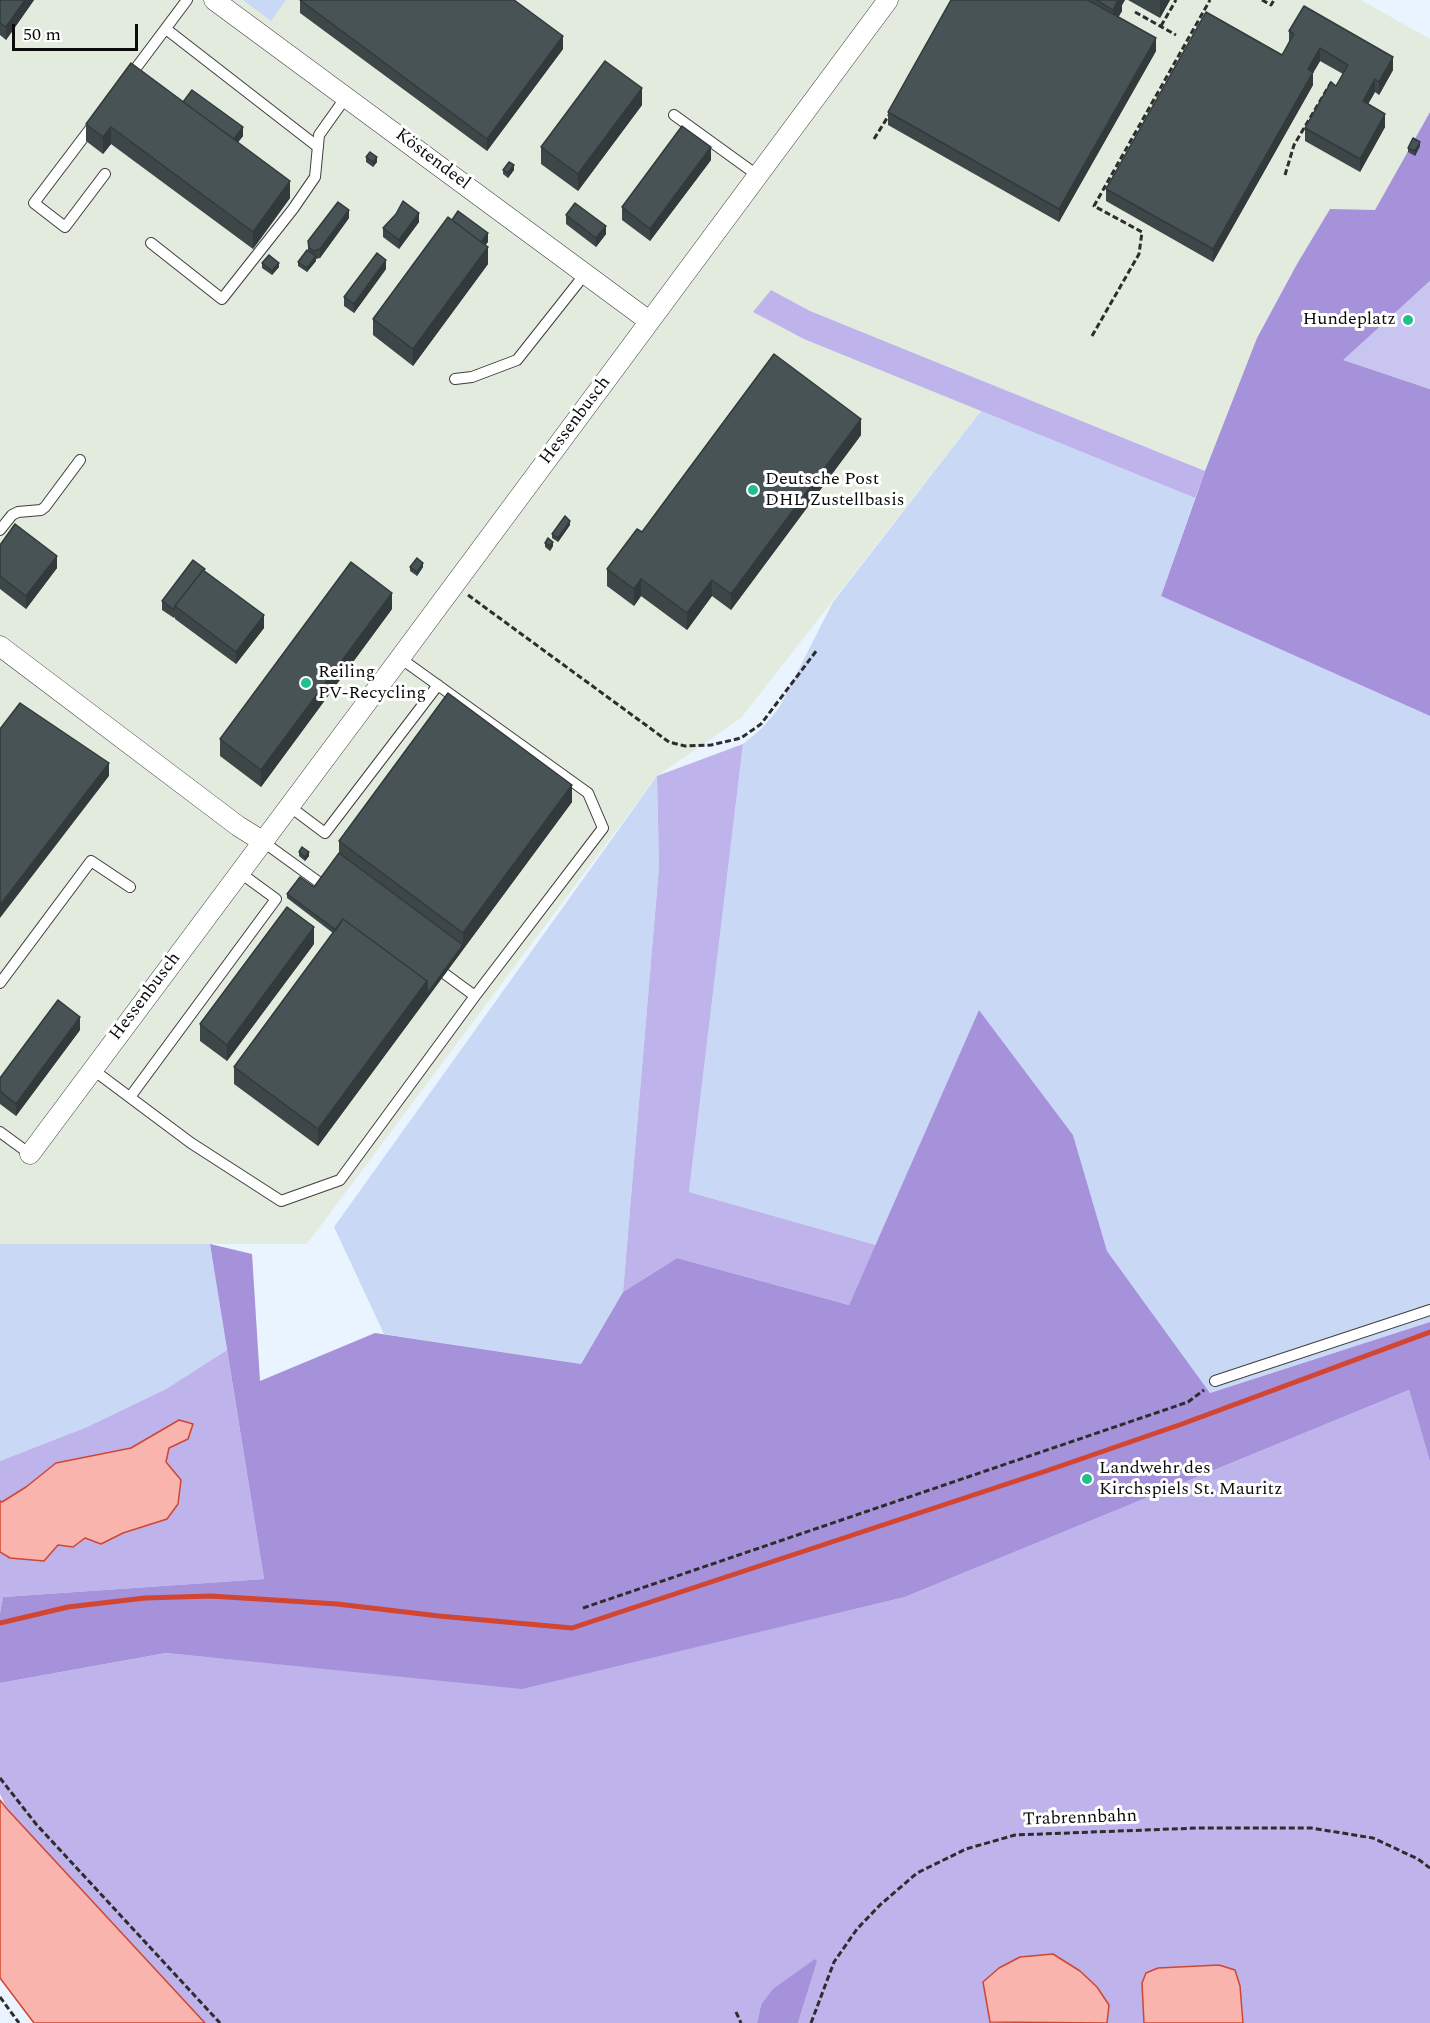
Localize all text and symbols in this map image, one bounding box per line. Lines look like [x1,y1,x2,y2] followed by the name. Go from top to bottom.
[15,12,141,50] scale bar
[23,21,61,48] text: 50 m
[390,125,474,195] street label: Köstendeel
[1303,309,1396,331] place label: Hundeplatz
[1401,313,1415,327] marker: Hundeplatz
[536,373,616,469] street label: Hessenbusch
[765,469,905,512] place label: Deutsche Post DHL Zustellbasis
[746,483,760,497] marker: Deutsche Post DHL Zustellbasis
[318,662,426,704] place label: Reiling PV-Recycling
[299,676,313,690] marker: Reiling PV-Recycling
[106,949,186,1045] street label: Hessenbusch
[1099,1458,1283,1500] place label: Landwehr des Kirchspiels St. Mauritz
[1080,1472,1094,1486] marker: Landwehr des Kirchspiels St. Mauritz
[1023,1806,1137,1832] street label: Trabrennbahn

